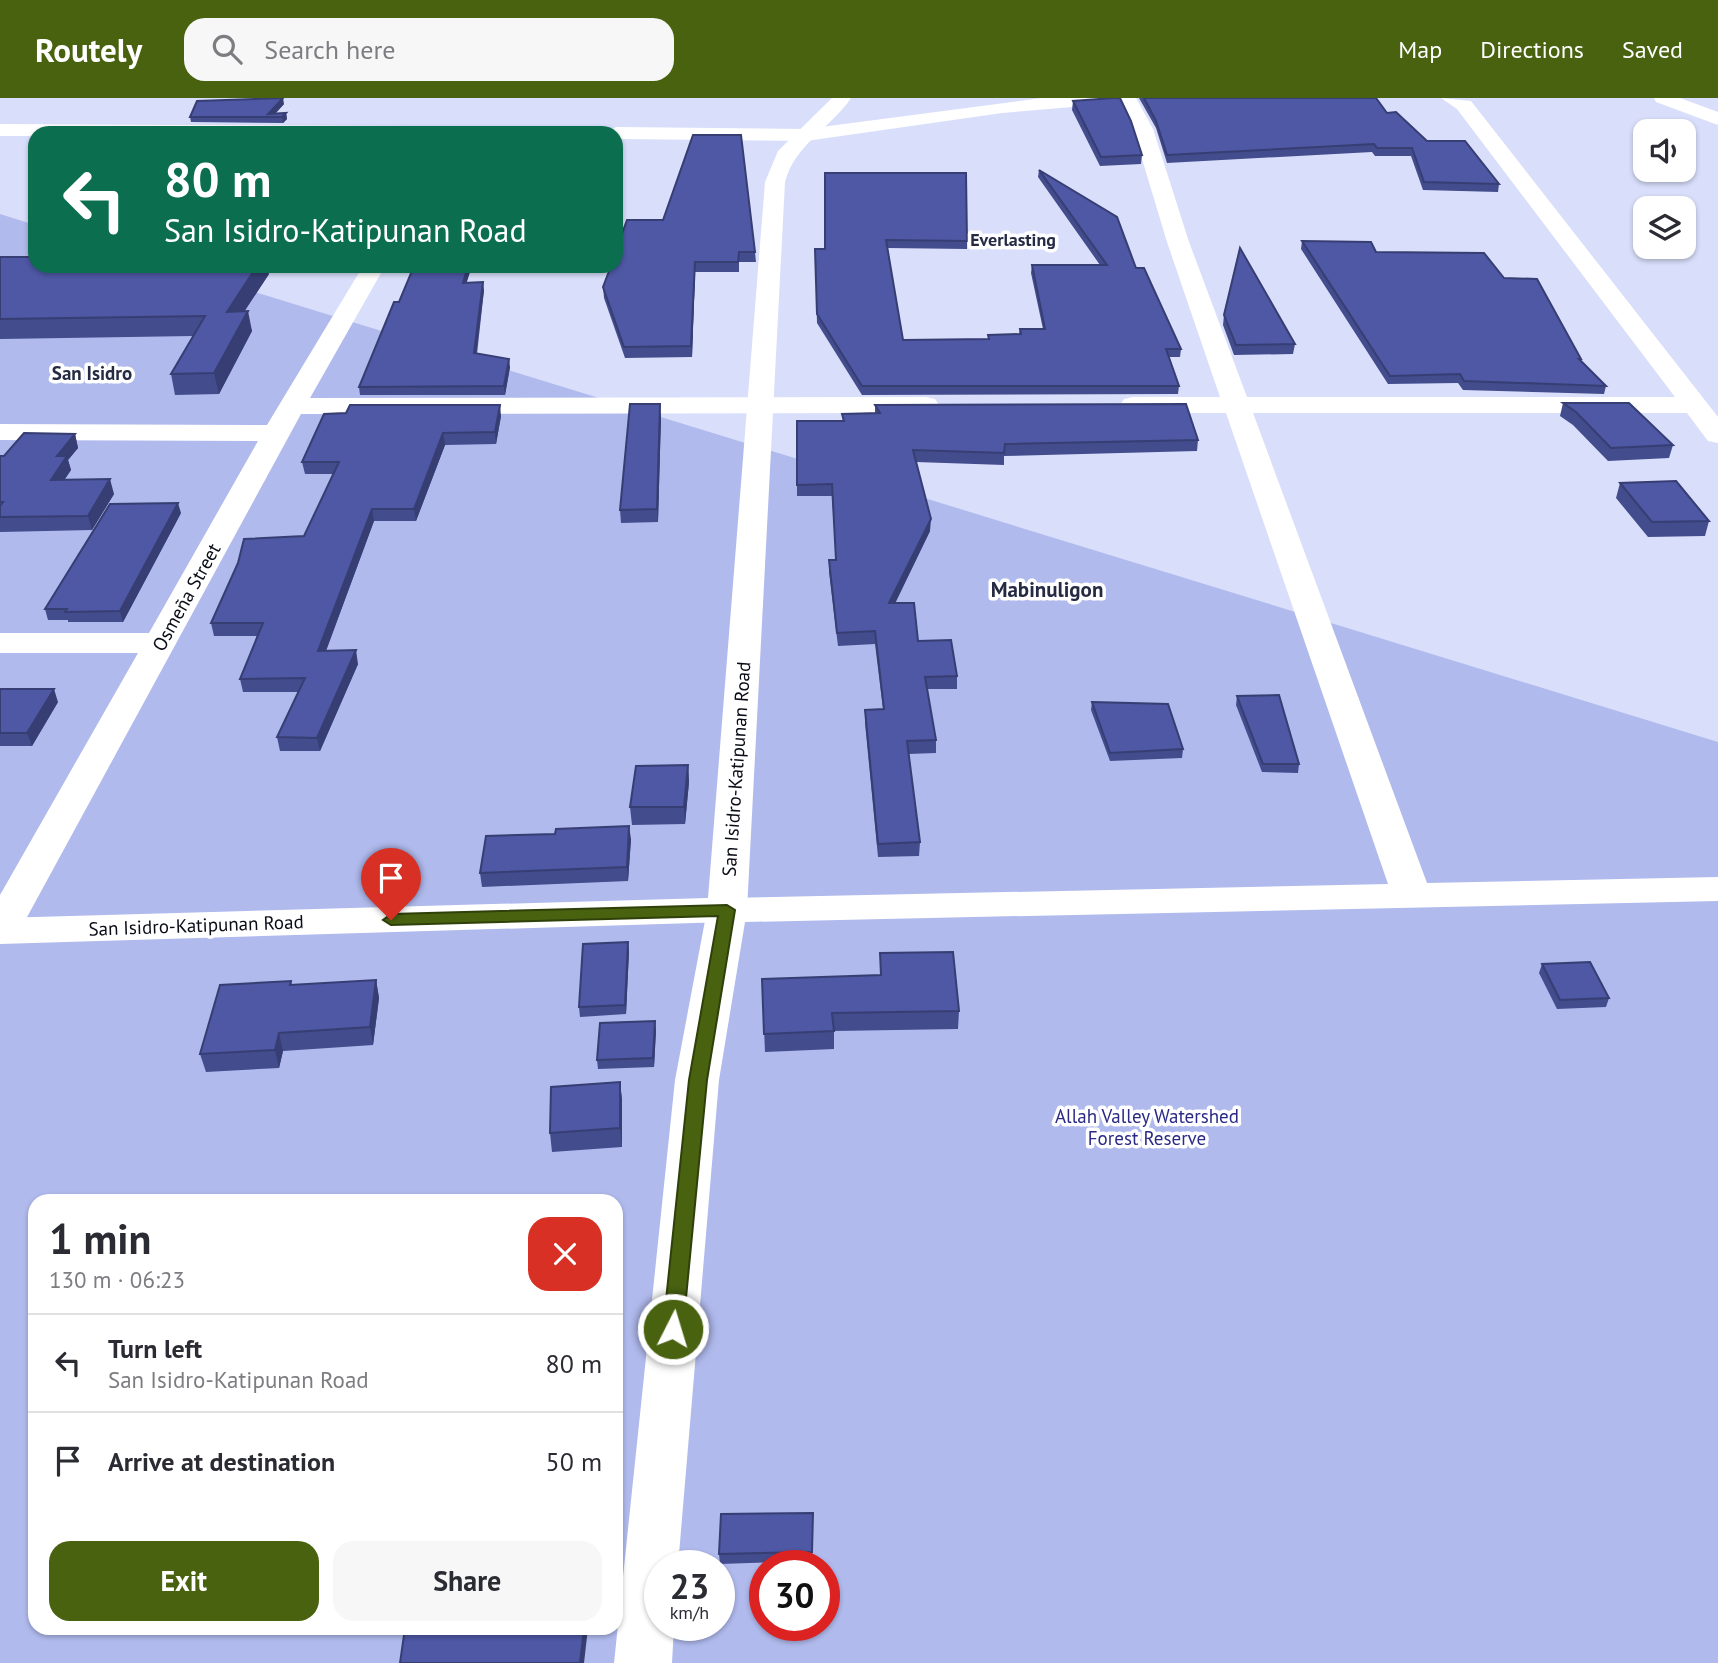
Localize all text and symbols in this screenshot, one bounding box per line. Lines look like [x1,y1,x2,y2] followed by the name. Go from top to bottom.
[184,18,674,81] search box
[35,28,142,71] text: Routely
[208,30,246,68] icon: search
[264,33,395,66] text: Search here
[1398,34,1442,65] text: Map
[1480,34,1584,65] text: Directions
[1622,34,1683,65] text: Saved
[1633,119,1696,259] map controls
[1633,119,1696,182] button: sound
[164,147,271,211] text: 80 m
[49,154,140,245] icon: left
[1633,196,1696,259] button: layers
[164,209,527,251] text: San Isidro-Katipunan Road
[970,228,1056,251] district label: Everlasting
[52,361,132,385] district label: San Isidro
[147,538,226,655] street label: Osmeña Street
[991,576,1103,603] district label: Mabinuligon
[717,661,755,877] street label: San Isidro-Katipunan Road
[361,848,421,920] pin
[372,859,410,897] icon: arrive
[88,909,304,941] street label: San Isidro-Katipunan Road
[1055,1104,1239,1150] park label: Allah Valley Watershed Forest Reserve
[49,1211,151,1266] text: 1 min
[528,1217,602,1291] button: close
[49,1265,185,1294] text: 130 m · 06:23
[636,1292,710,1366] position arrow
[108,1332,202,1365] text: Turn left
[49,1344,87,1382] icon: left
[546,1347,602,1380] text: 80 m
[108,1365,369,1394] text: San Isidro-Katipunan Road
[49,1442,87,1480] icon: arrive
[108,1445,335,1478] text: Arrive at destination
[546,1445,602,1478] text: 50 m
[49,1541,319,1621] button: Exit
[333,1541,602,1621] button: Share
[749,1550,840,1641] speed limit sign: 30
[670,1563,709,1609] text: 23
[670,1601,709,1624] text: km/h

